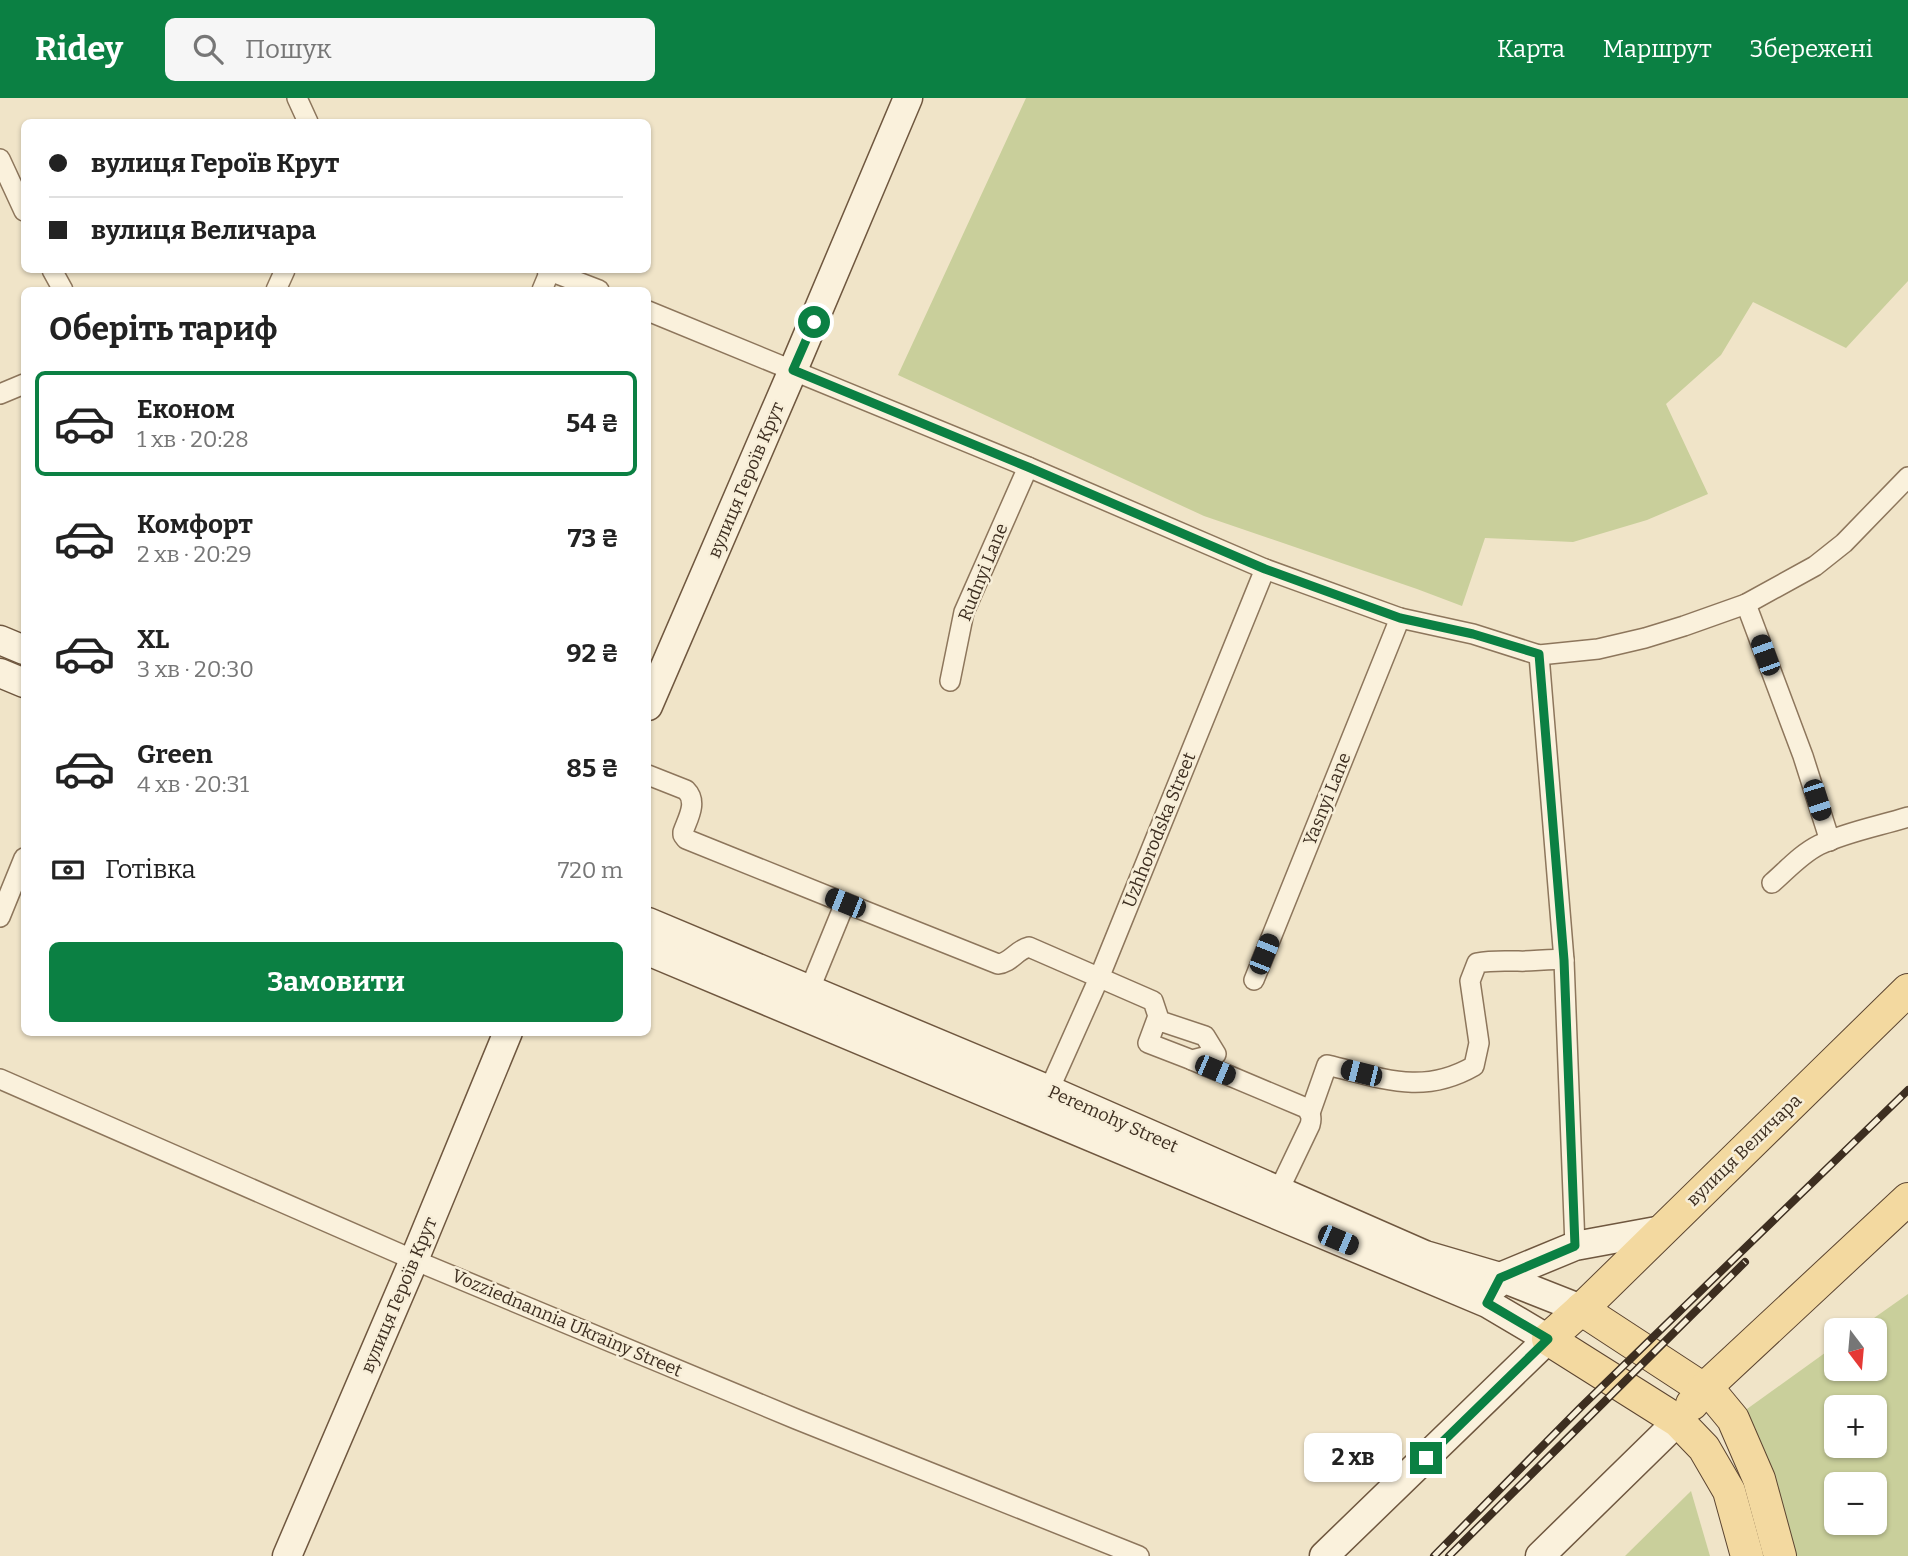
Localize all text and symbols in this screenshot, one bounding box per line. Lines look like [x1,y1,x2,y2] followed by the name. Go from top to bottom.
[165,18,655,81] search box
[35,29,123,69] text: Ridey
[189,30,227,68] icon: search
[245,34,332,65] text: Пошук
[1497,35,1565,63] text: Карта
[1603,35,1712,63] text: Маршрут
[1750,35,1873,63] text: Збережені
[91,148,339,179] text: вулиця Героїв Крут
[91,215,316,246] text: вулиця Величара
[798,306,830,338] route start
[49,310,277,348] text: Оберіть тариф
[53,392,116,455] icon: car
[137,394,235,425] text: Економ
[703,399,789,561] street label: вулиця Героїв Крут
[566,408,619,439] text: 54 ₴
[137,425,249,453] text: 1 хв · 20:28
[53,507,116,570] icon: car
[137,509,253,540] text: Комфорт
[953,520,1013,624] street label: Rudnyi Lane
[568,523,619,554] text: 73 ₴
[137,540,252,568] text: 2 хв · 20:29
[53,622,116,685] icon: car
[137,624,169,655] text: XL
[1748,632,1783,678] car
[566,638,619,669] text: 92 ₴
[137,655,254,683] text: 3 хв · 20:30
[53,737,116,800] icon: car
[137,739,213,770] text: Green
[1118,749,1200,911] street label: Uzhhorodska Street
[1298,749,1356,849] street label: Yasnyi Lane
[566,753,619,784] text: 85 ₴
[137,770,249,798] text: 4 хв · 20:31
[1801,777,1834,823] car
[49,851,87,889] icon: cash
[105,854,196,885] text: Готівка
[558,856,623,884] text: 720 m
[822,885,869,921] car
[1247,931,1282,977] car
[49,942,623,1022] button: Замовити
[1192,1052,1239,1088] car
[1339,1058,1384,1088] car
[1045,1081,1182,1158] street label: Peremohy Street
[1682,1089,1806,1211] street label: вулиця Величара
[356,1214,442,1376] street label: вулиця Героїв Крут
[1315,1222,1362,1258] car
[448,1264,686,1382] street label: Vozziednannia Ukrainy Street
[1824,1318,1886,1381] north arrow
[1824,1318,1887,1535] map controls
[1824,1395,1887,1458] button: +
[1304,1434,1402,1482] callout: 2 хв
[1410,1442,1442,1474] route end
[1331,1443,1375,1471] text: 2 хв
[1824,1472,1887,1535] button: −

